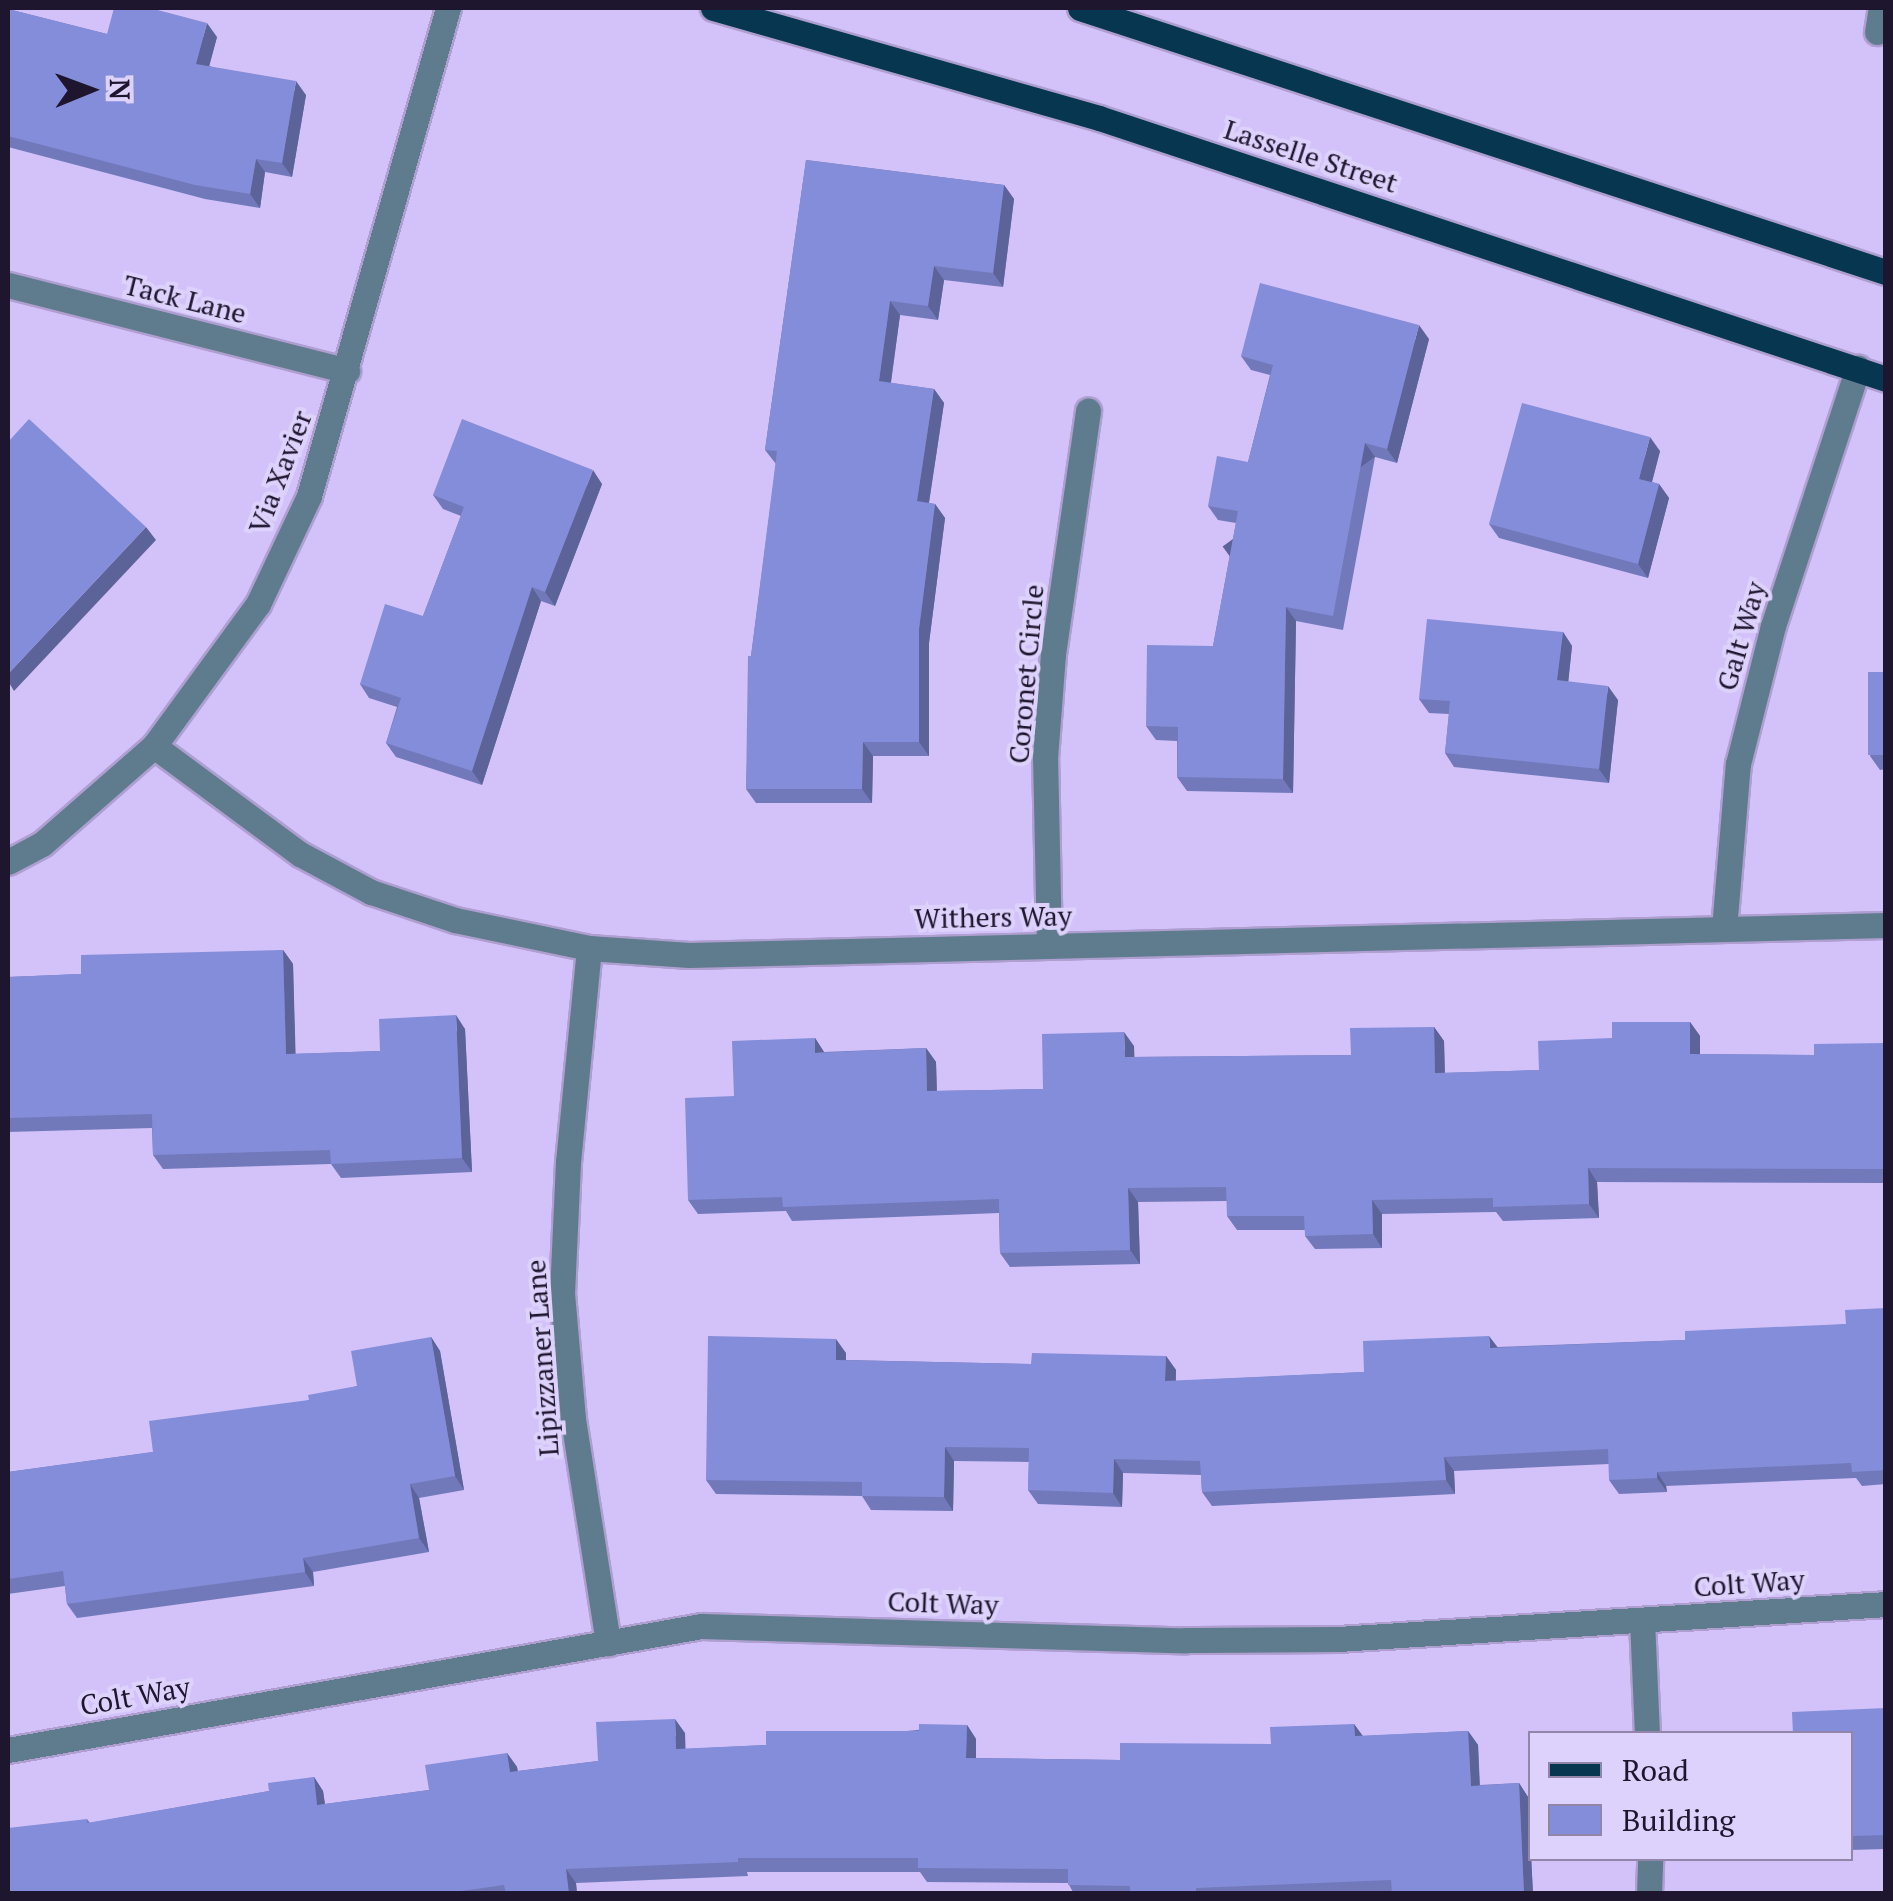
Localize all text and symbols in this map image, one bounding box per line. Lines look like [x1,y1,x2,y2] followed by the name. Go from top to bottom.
[40,40,140,140] north arrow
[102,79,139,100] text: N
[1220,112,1402,200] street label: Lasselle Street
[120,268,250,330] street label: Tack Lane
[241,406,319,538] street label: Via Xavier
[1709,578,1773,694] street label: Galt Way
[1001,583,1051,765] street label: Coronet Circle
[914,899,1072,935] street label: Withers Way
[518,1258,566,1458] street label: Lipizzaner Lane
[1692,1562,1806,1604] street label: Colt Way
[887,1584,999,1622] street label: Colt Way
[77,1670,193,1722] street label: Colt Way
[1528,1731,1853,1861] legend
[1622,1750,1689,1790] text: Road
[1622,1800,1735,1840] text: Building

